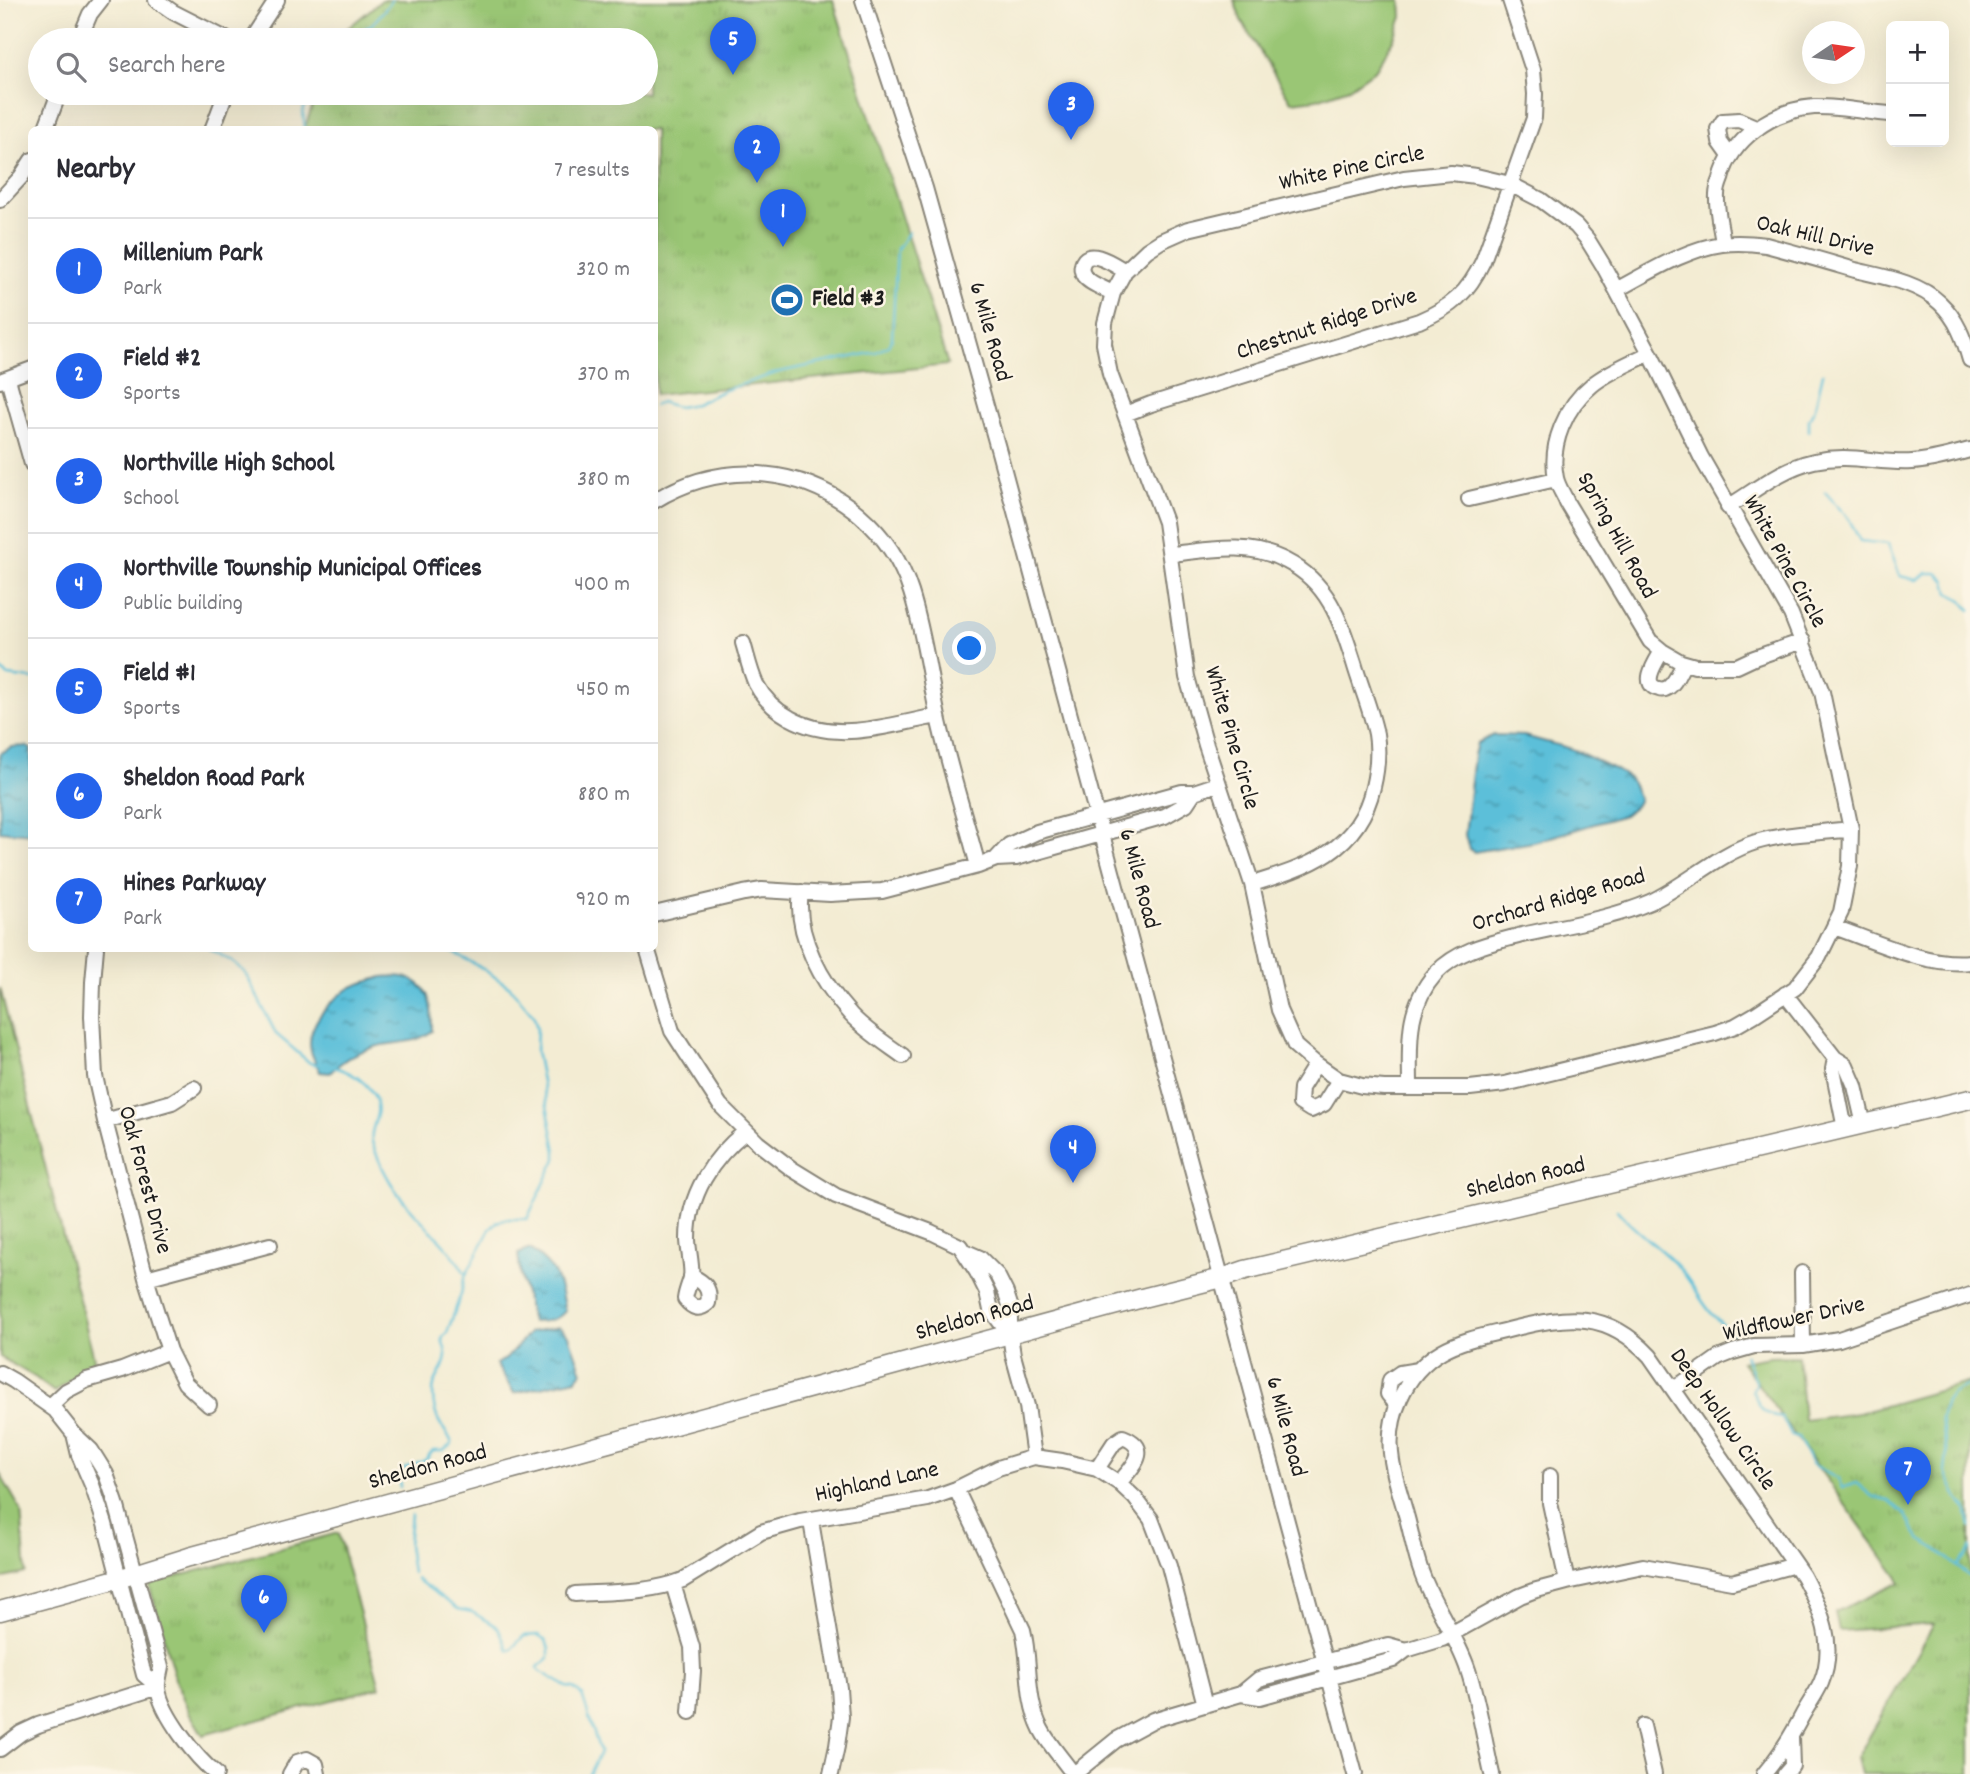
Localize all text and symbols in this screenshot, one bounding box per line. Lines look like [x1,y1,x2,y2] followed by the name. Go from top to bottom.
[710,17,756,75] pin: 5
[1802,21,1865,84] north arrow
[1886,21,1949,147] map controls
[1886,21,1949,84] button: +
[28,28,658,105] search box
[52,48,90,86] icon: search
[108,48,226,85] text: Search here
[1048,82,1094,140] pin: 3
[1886,84,1949,147] button: −
[734,125,780,183] pin: 2
[1276,137,1428,201] street label: White Pine Circle
[56,150,134,193] text: Nearby
[554,155,630,188] text: 7 results
[760,189,806,247] pin: 1
[1753,207,1877,267] street label: Oak Hill Drive
[123,236,263,273] text: Millenium Park
[76,254,82,287] text: 1
[576,254,630,287] text: 320 m
[123,273,162,306] text: Park
[959,278,1019,386] street label: 6 Mile Road
[1232,280,1422,370] street label: Chestnut Ridge Drive
[768,281,806,319] sports icon: Field #3
[812,283,885,317] place label: Field #3
[123,341,201,378] text: Field #2
[74,359,84,392] text: 2
[577,359,630,392] text: 370 m
[123,378,181,411] text: Sports
[123,446,334,483] text: Northville High School
[74,464,84,497] text: 3
[577,464,630,497] text: 380 m
[1567,466,1665,606] street label: Spring Hill Road
[123,483,179,516] text: School
[1733,489,1835,635] street label: White Pine Circle
[123,551,482,588] text: Northville Township Municipal Offices
[74,569,84,602] text: 4
[574,569,630,602] text: 400 m
[123,588,243,621] text: Public building
[952,631,986,665] your location
[123,656,196,693] text: Field #1
[1194,662,1268,814] street label: White Pine Circle
[74,674,84,707] text: 5
[576,674,630,707] text: 450 m
[123,693,181,726] text: Sports
[123,761,305,798] text: Sheldon Road Park
[73,779,85,812] text: 6
[578,779,630,812] text: 880 m
[123,798,162,831] text: Park
[1108,825,1168,933] street label: 6 Mile Road
[1468,860,1650,942] street label: Orchard Ridge Road
[123,866,265,903] text: Hines Parkway
[75,884,83,917] text: 7
[576,884,630,917] text: 920 m
[123,903,162,936] text: Park
[108,1102,180,1258] street label: Oak Forest Drive
[1050,1125,1096,1183] pin: 4
[1463,1149,1589,1209] street label: Sheldon Road
[912,1287,1038,1351] street label: Sheldon Road
[1720,1288,1868,1352] street label: Wildflower Drive
[1660,1342,1784,1498] street label: Deep Hollow Circle
[1255,1373,1315,1481] street label: 6 Mile Road
[365,1436,491,1500] street label: Sheldon Road
[1885,1447,1931,1505] pin: 7
[812,1453,942,1513] street label: Highland Lane
[241,1575,287,1633] pin: 6

